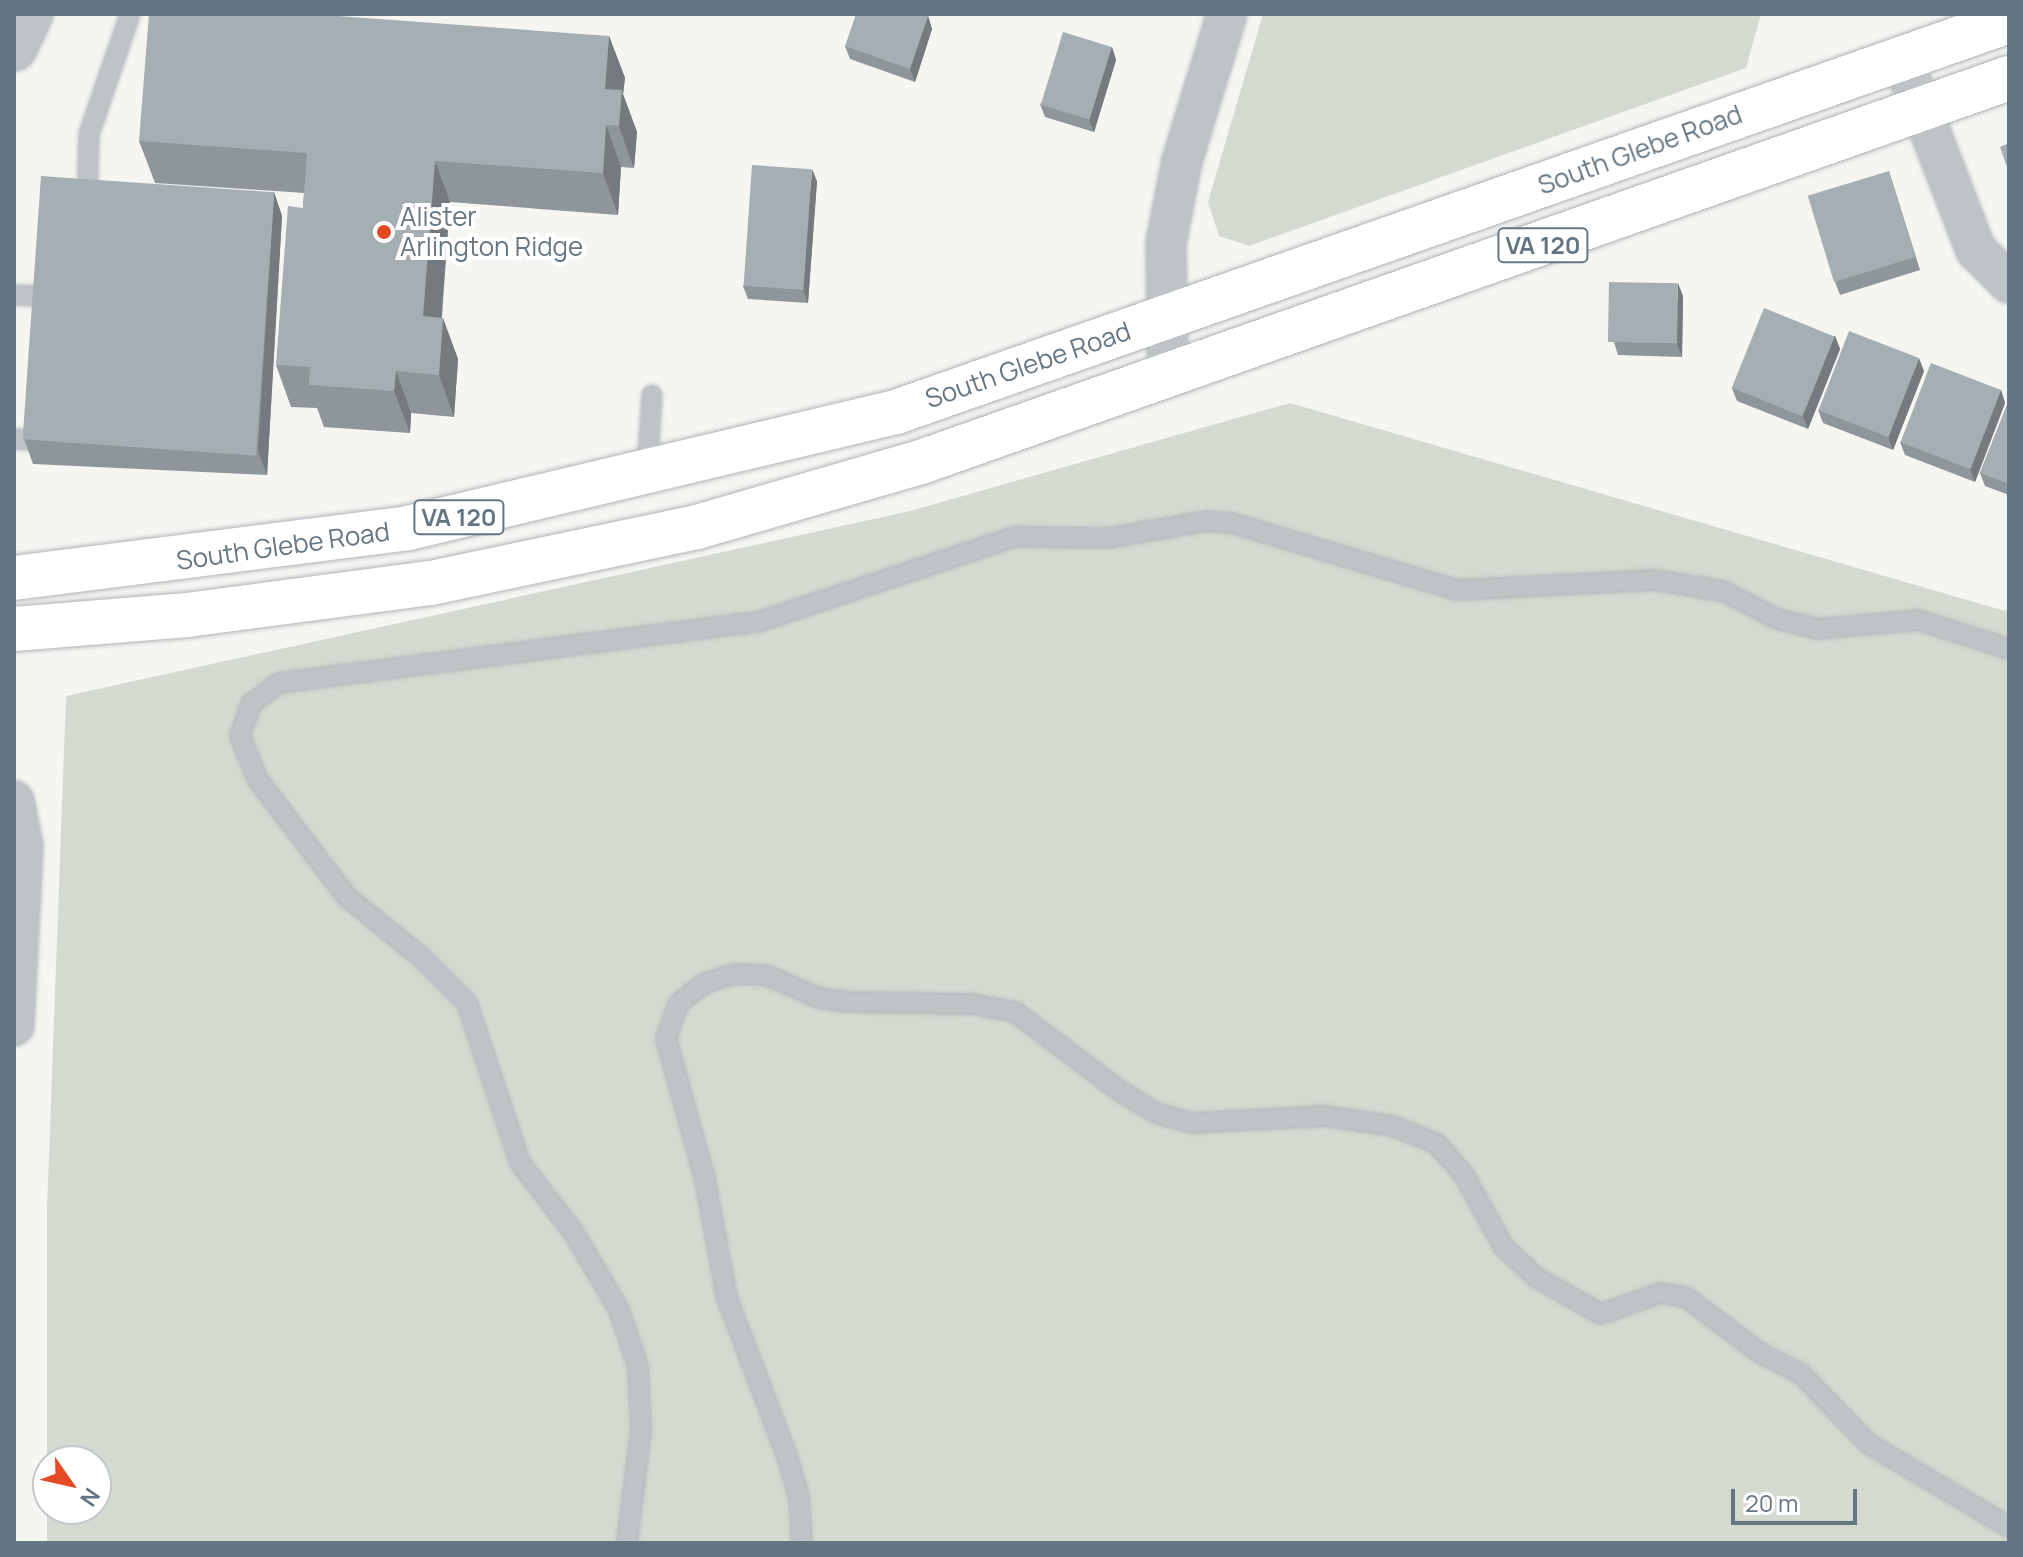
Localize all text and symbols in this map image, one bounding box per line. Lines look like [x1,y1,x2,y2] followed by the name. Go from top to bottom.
[1534,99,1746,201] street label: South Glebe Road
[400,201,583,262] place label: Alister Arlington Ridge
[375,223,393,241] marker: Alister Arlington Ridge
[1497,225,1589,265] road number: VA 120
[921,315,1135,415] street label: South Glebe Road
[413,497,505,537] road number: VA 120
[174,516,392,576] street label: South Glebe Road
[32,1445,112,1525] north arrow
[1735,1473,1861,1523] scale bar
[73,1482,107,1512] text: N
[1745,1486,1798,1519] text: 20 m

